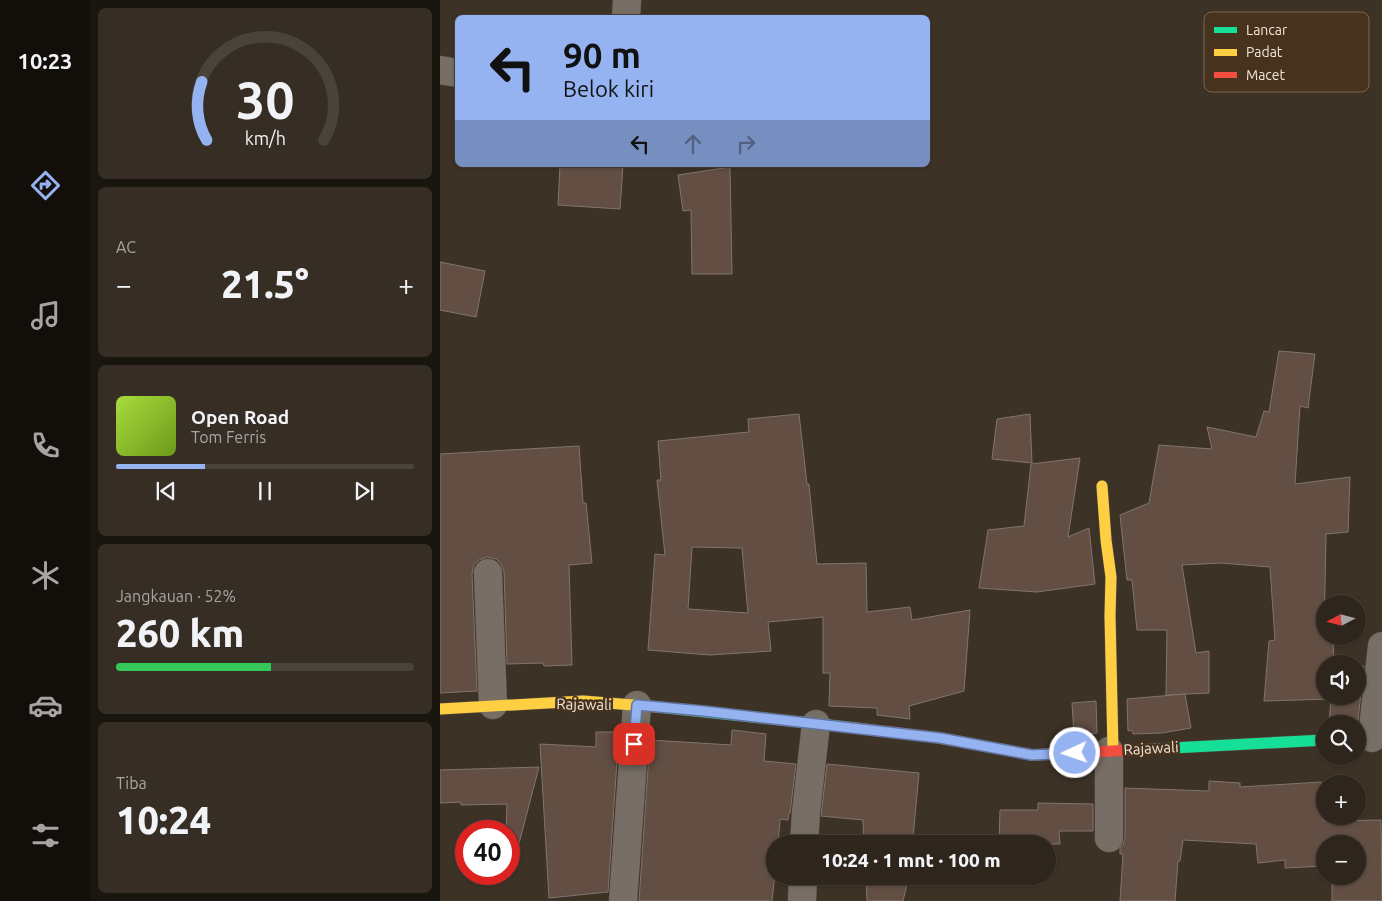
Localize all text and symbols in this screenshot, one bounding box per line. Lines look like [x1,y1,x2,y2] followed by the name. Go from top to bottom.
[1204,12,1369,92] legend
[1246,22,1288,38] text: Lancar
[480,35,545,100] icon: left
[563,35,641,75] text: 90 m
[1246,44,1283,60] text: Padat
[17,48,73,73] text: 10:23
[1246,67,1286,83] text: Macet
[236,71,294,129] text: 30
[563,76,654,101] text: Belok kiri
[244,128,286,148] text: km/h
[626,130,654,158] icon: left
[679,130,707,158] icon: ahead
[732,130,760,158] icon: right
[28,168,63,203] icon: directions
[116,238,136,256] text: AC
[221,263,309,305] text: 21.5°
[116,269,132,300] text: −
[398,269,414,300] text: +
[28,298,63,333] icon: music
[191,406,289,428] text: Open Road
[28,428,63,463] icon: phone
[191,428,266,446] text: Tom Ferris
[152,477,180,505] icon: previous
[251,477,279,505] icon: pause
[350,477,378,505] icon: next
[28,558,63,593] icon: climate
[116,587,236,605] text: Jangkauan · 52%
[1316,595,1366,645] north arrow
[1316,595,1366,885] map controls
[116,612,244,654] text: 260 km
[1316,655,1366,705] button: sound
[28,688,63,723] icon: car
[556,695,612,713] street label: Rajawali
[1316,715,1366,765] button: search
[613,723,655,765] pin
[1048,726,1100,778] position arrow
[620,730,648,758] icon: arrive
[1123,738,1179,758] street label: Rajawali
[116,774,147,792] text: Tiba
[1316,775,1366,825] button: +
[116,799,211,841] text: 10:24
[28,818,63,853] icon: filters
[455,820,520,885] speed limit sign: 40
[1316,835,1366,885] button: −
[821,849,1001,871] text: 10:24 · 1 mnt · 100 m

